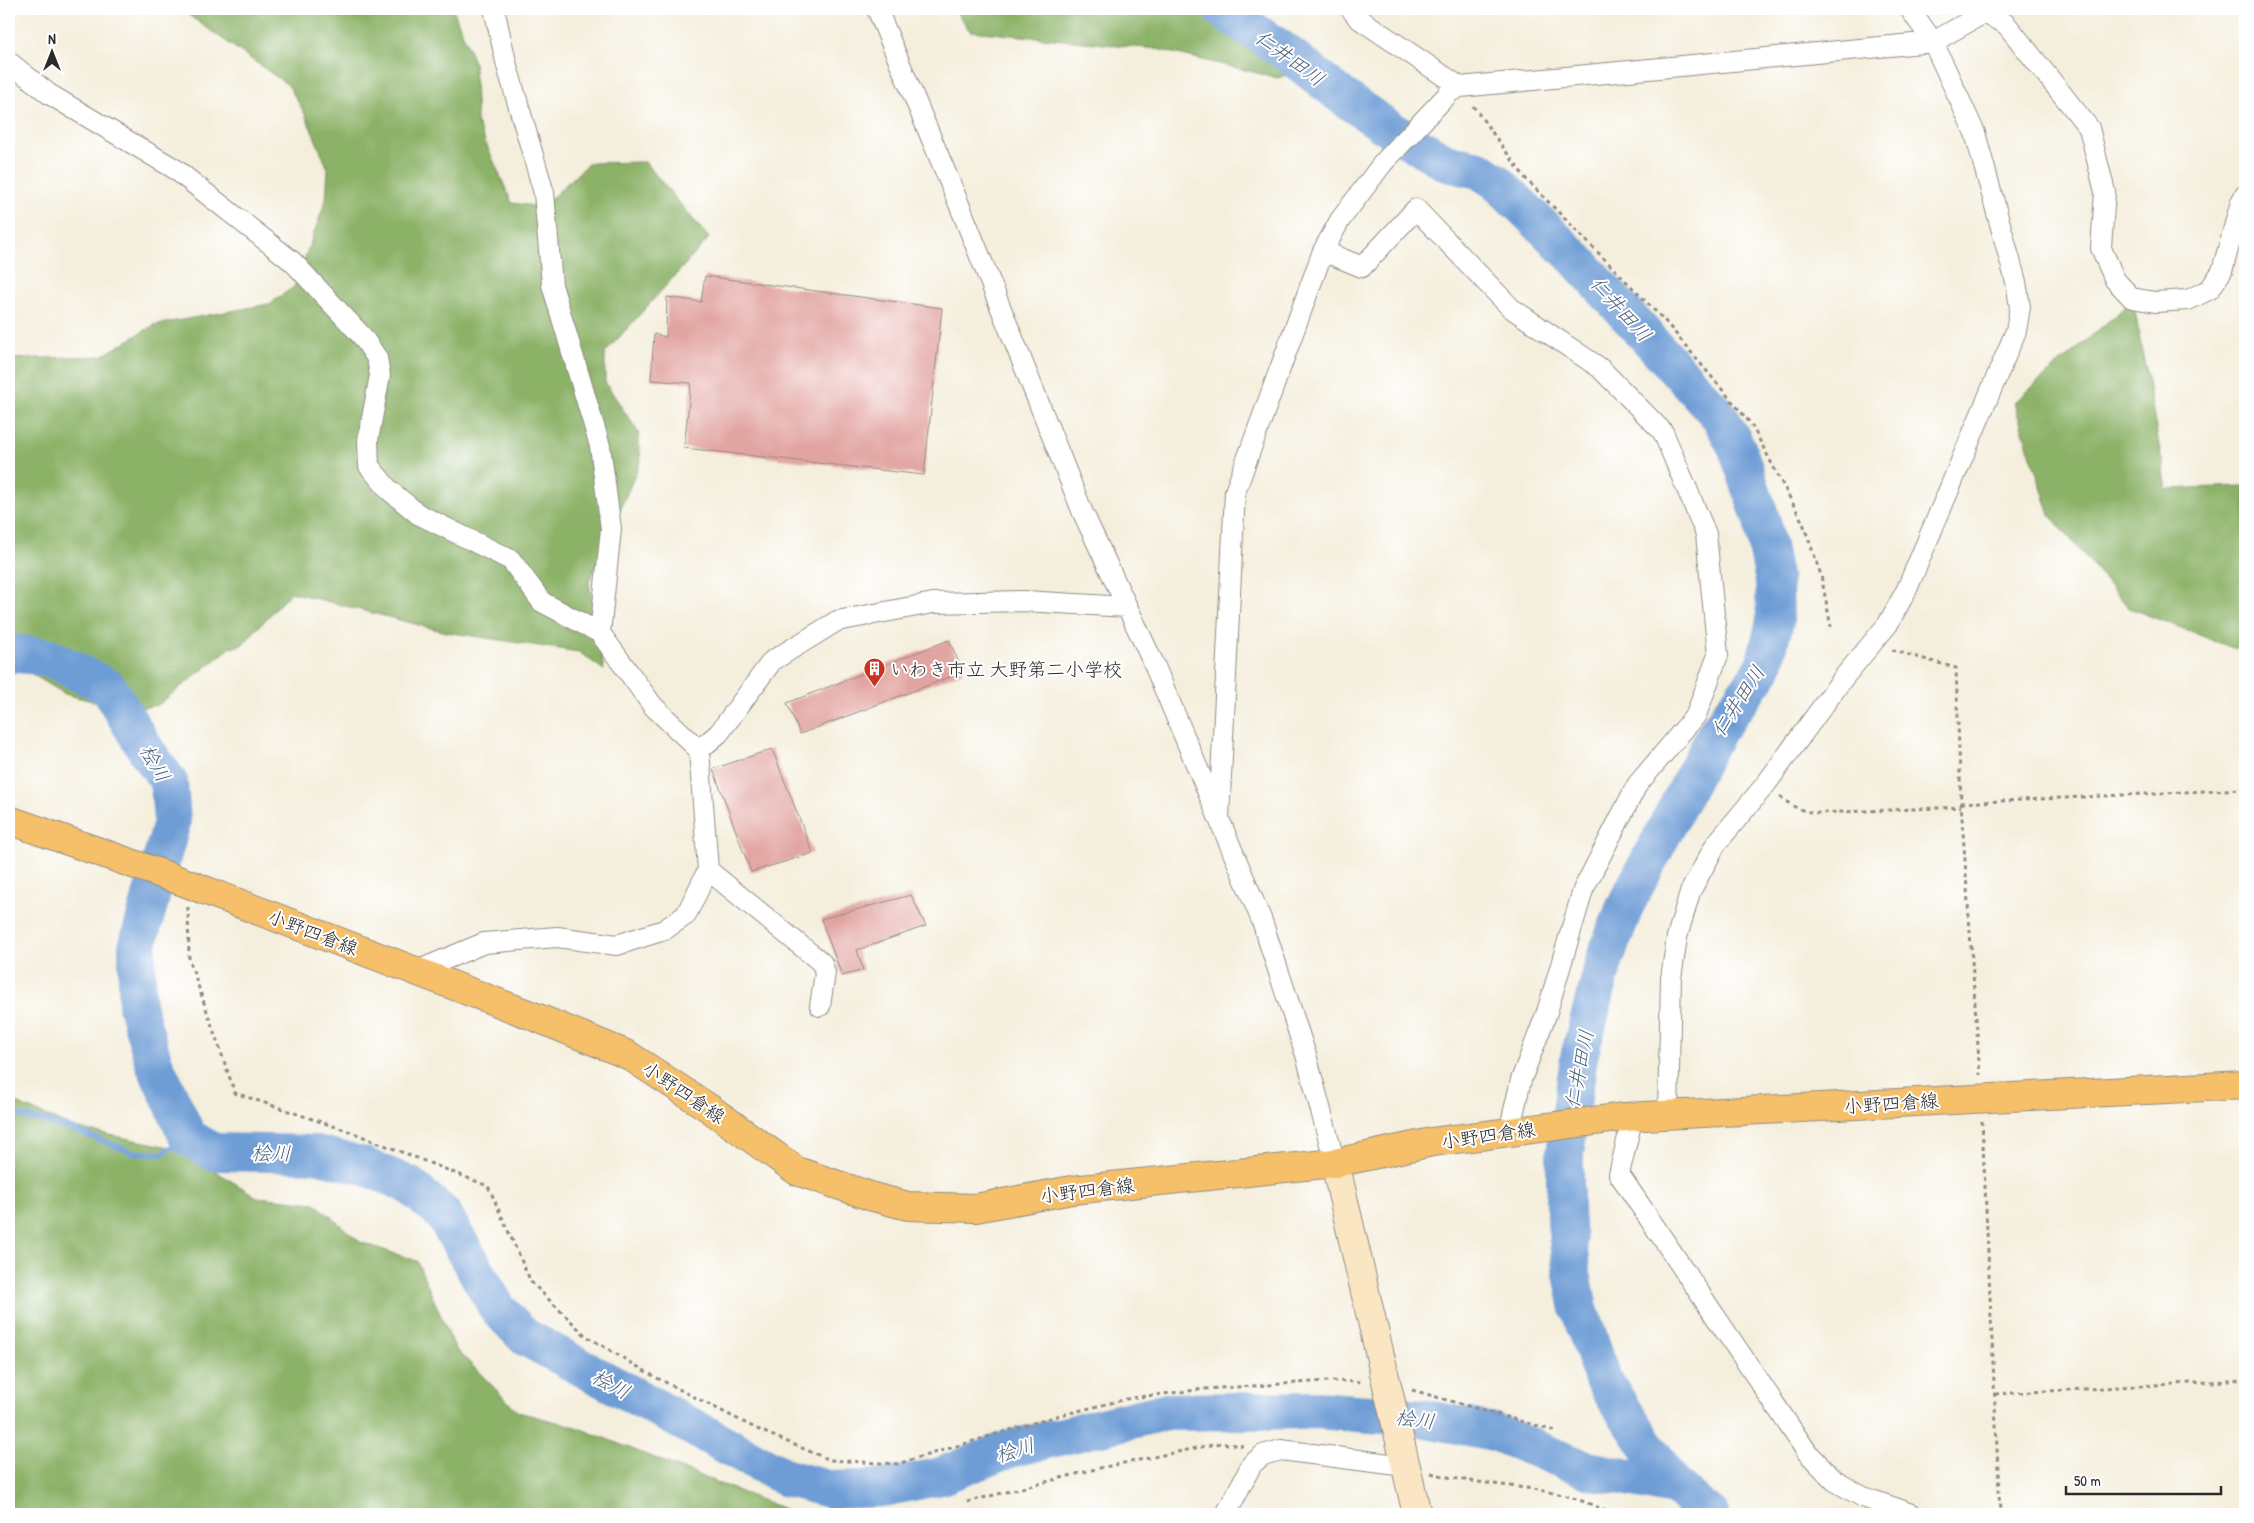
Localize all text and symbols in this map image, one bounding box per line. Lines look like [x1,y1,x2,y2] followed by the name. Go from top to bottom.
[1250,23,1331,92] water label: 仁井田川
[28,28,78,78] north arrow
[48,29,56,48] text: N
[1585,270,1658,347] water label: 仁井田川
[890,656,1122,682] place label: いわき市立 大野第二小学校
[862,657,886,688] building icon: いわき市立 大野第二小学校
[1704,660,1771,742] water label: 仁井田川
[134,739,177,787] water label: 桧川
[264,903,362,961] street label: 小野四倉線
[1558,1027,1599,1111] water label: 仁井田川
[637,1055,731,1129] street label: 小野四倉線
[1843,1087,1939,1119] street label: 小野四倉線
[1439,1116,1537,1154] street label: 小野四倉線
[251,1139,291,1166] water label: 桧川
[1038,1171,1136,1209] street label: 小野四倉線
[587,1362,635,1405] water label: 桧川
[1394,1403,1437,1434] water label: 桧川
[992,1431,1038,1468] water label: 桧川
[2066,1463,2222,1495] scale bar
[2074,1470,2101,1491] text: 50 m

